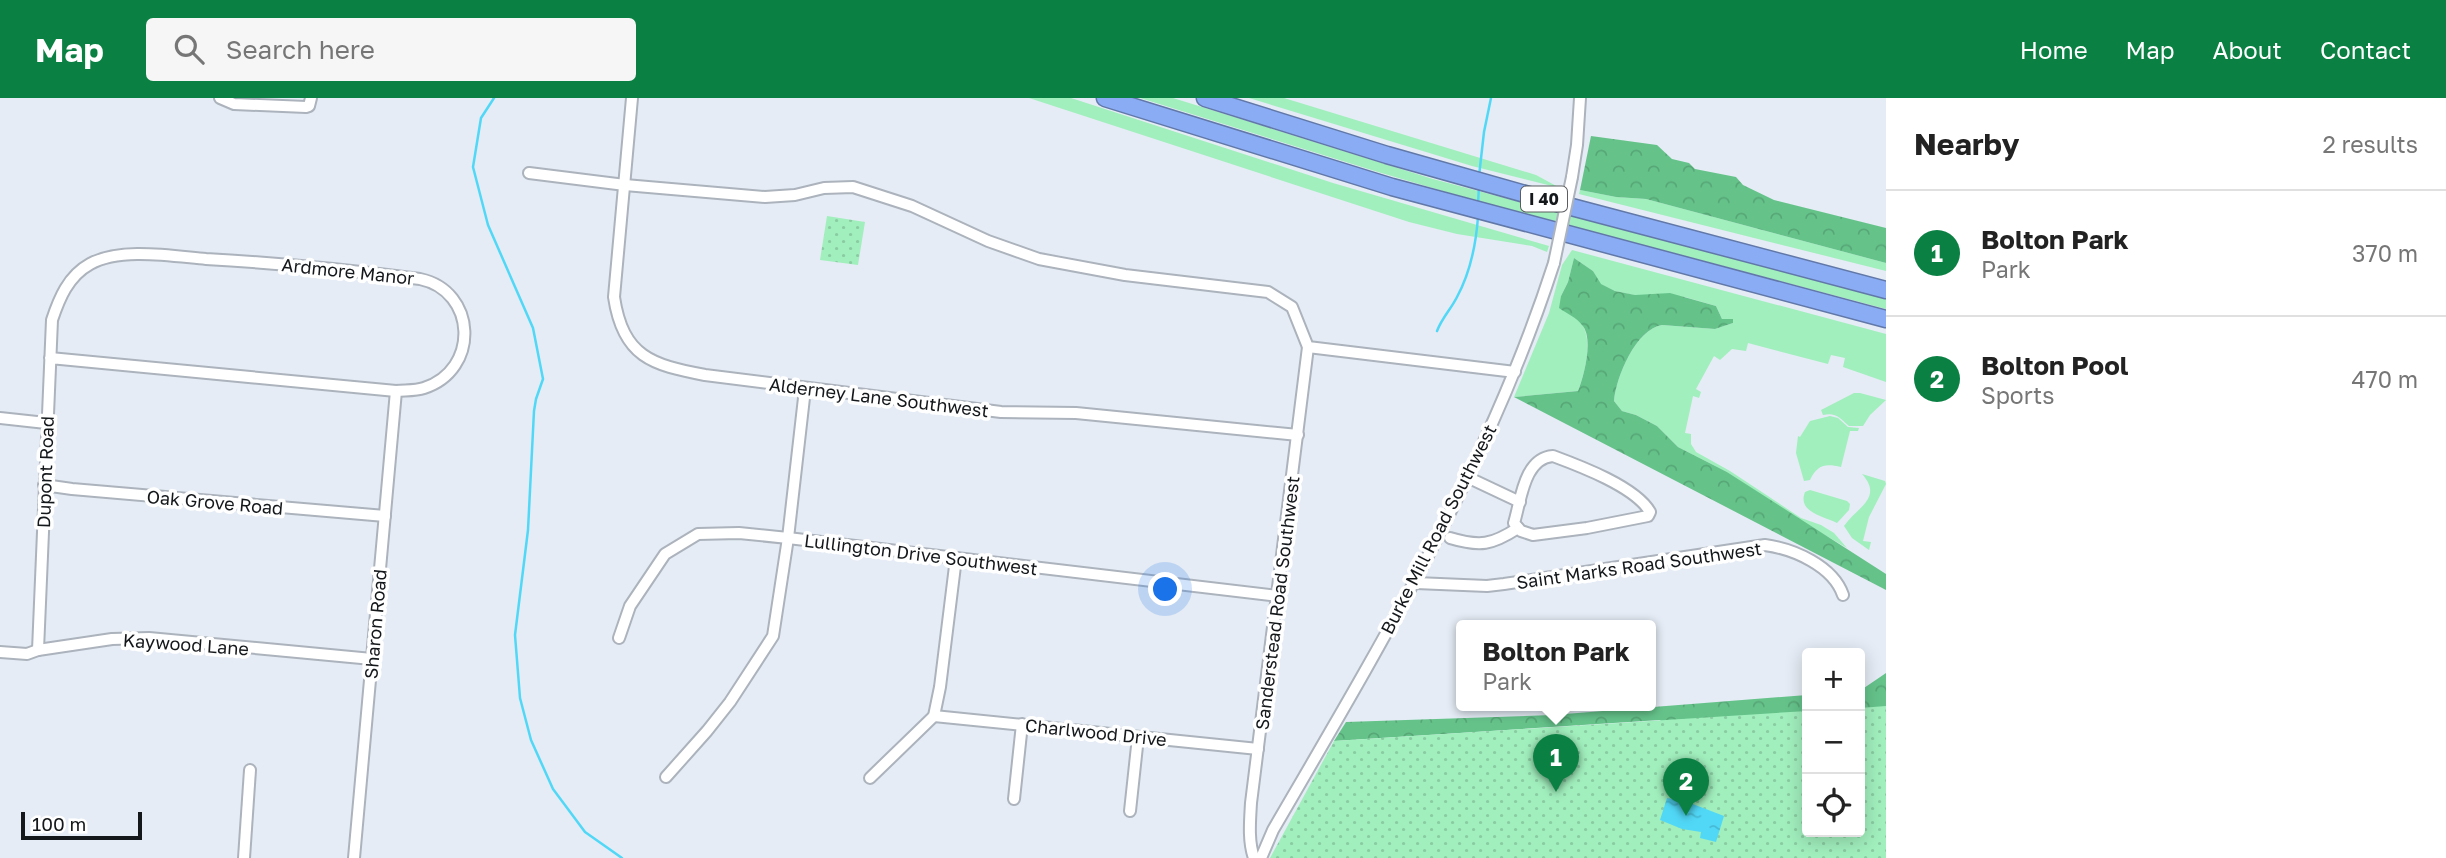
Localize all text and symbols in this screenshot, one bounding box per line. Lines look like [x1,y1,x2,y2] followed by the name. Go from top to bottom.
[146,18,636,81] search box
[35,30,104,69] text: Map
[170,30,208,68] icon: search
[226,34,375,65] text: Search here
[2020,35,2088,64] text: Home
[2126,35,2175,64] text: Map
[2213,35,2282,64] text: About
[2320,35,2411,64] text: Contact
[1914,126,2019,162] text: Nearby
[2322,130,2418,158] text: 2 results
[1521,186,1567,212] road number: I 40
[1981,224,2129,255] text: Bolton Park
[1931,239,1943,267] text: 1
[2352,239,2418,267] text: 370 m
[281,253,415,289] street label: Ardmore Manor
[1981,255,2031,283] text: Park
[1981,350,2128,381] text: Bolton Pool
[1930,365,1944,393] text: 2
[2351,365,2418,393] text: 470 m
[768,373,990,421] street label: Alderney Lane Southwest
[1981,381,2055,409] text: Sports
[32,416,58,528] street label: Dupont Road
[1375,420,1501,638] street label: Burke Mill Road Southwest
[1251,475,1303,731] street label: Sanderstead Road Southwest
[146,485,284,519] street label: Oak Grove Road
[803,529,1039,579] street label: Lullington Drive Southwest
[1515,537,1763,593] street label: Saint Marks Road Southwest
[359,568,391,680] street label: Sharon Road
[1148,572,1182,606] your location
[1456,620,1656,711] popup
[122,629,250,659] street label: Kaywood Lane
[1482,636,1630,667] text: Bolton Park
[1802,648,1865,837] map controls
[1802,648,1865,711] button: +
[1482,667,1532,695] text: Park
[1802,711,1865,774] button: −
[1024,714,1168,750] street label: Charlwood Drive
[1533,734,1579,792] pin: 1
[1663,758,1709,816] pin: 2
[1802,774,1865,837] button: locate
[21,809,142,841] scale bar
[32,812,86,835] text: 100 m

